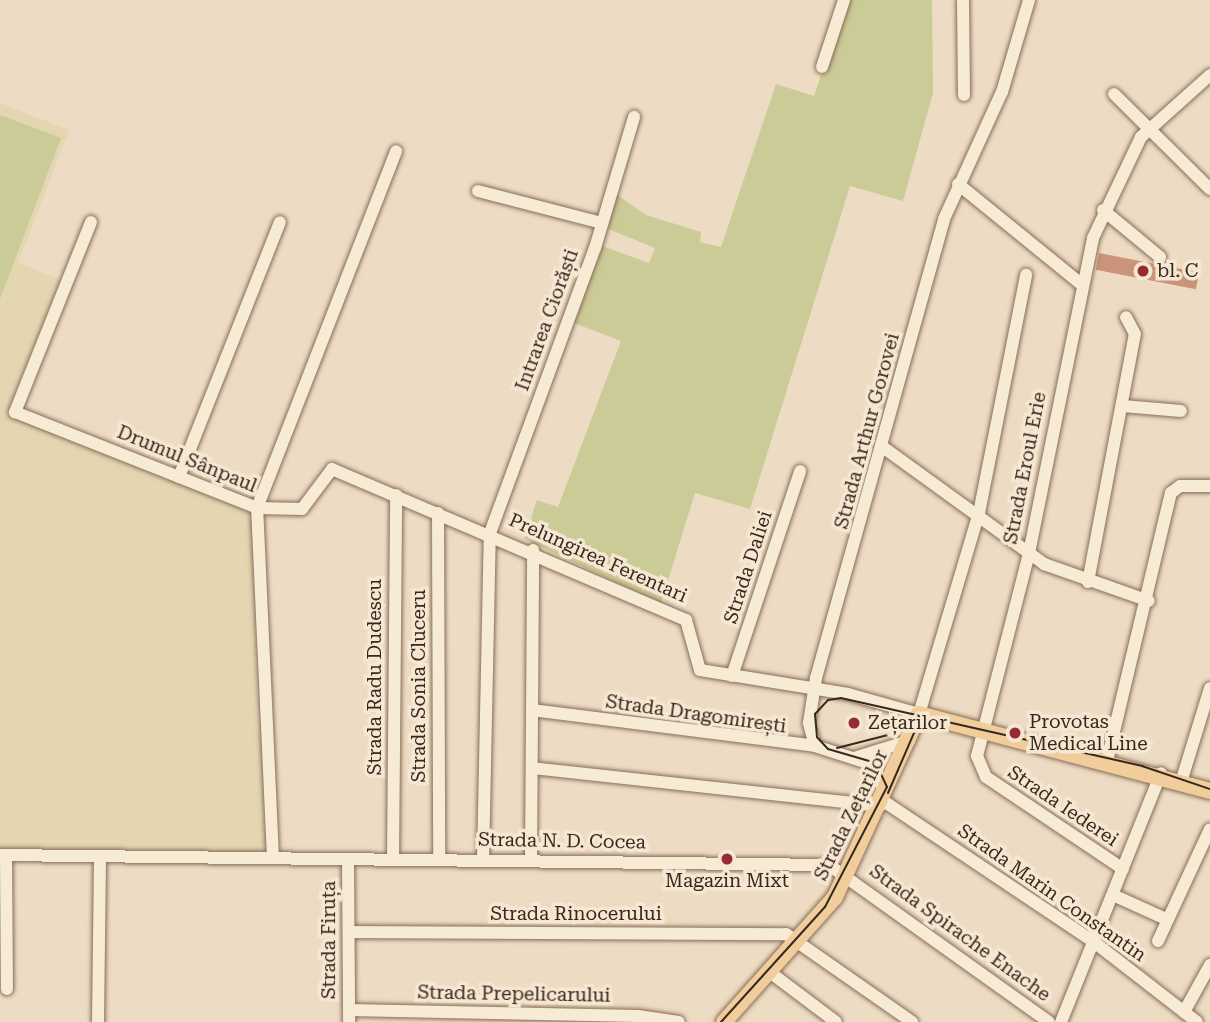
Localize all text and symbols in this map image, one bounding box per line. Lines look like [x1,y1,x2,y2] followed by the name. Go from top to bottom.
[511,246,583,394] street label: Intrarea Ciorăști
[1157,260,1198,282] place label: bl. C
[1135,263,1151,279] marker: bl. C
[830,331,904,531] street label: Strada Arthur Gorovei
[999,390,1051,546] street label: Strada Eroul Erie
[114,421,260,497] street label: Drumul Sânpaul
[505,508,691,608] street label: Prelungirea Ferentari
[719,508,777,626] street label: Strada Daliei
[364,579,386,775] street label: Strada Radu Dudescu
[408,589,430,783] street label: Strada Sonia Cluceru
[604,690,788,738] street label: Strada Dragomirești
[1029,711,1148,755] place label: Provotas Medical Line
[868,712,947,734] place label: Zețarilor
[846,715,862,731] marker: Zețarilor
[1007,725,1023,741] marker: Provotas Medical Line
[809,746,893,884] street label: Strada Zețarilor
[1004,761,1122,851] street label: Strada Iederei
[953,819,1151,967] street label: Strada Marin Constantin
[478,828,646,854] street label: Strada N. D. Cocea
[719,851,735,867] marker: Magazin Mixt
[865,860,1055,1006] street label: Strada Spirache Enache
[665,870,789,892] place label: Magazin Mixt
[318,881,340,999] street label: Strada Firuța
[490,903,662,925] street label: Strada Rinocerului
[417,981,611,1007] street label: Strada Prepelicarului

